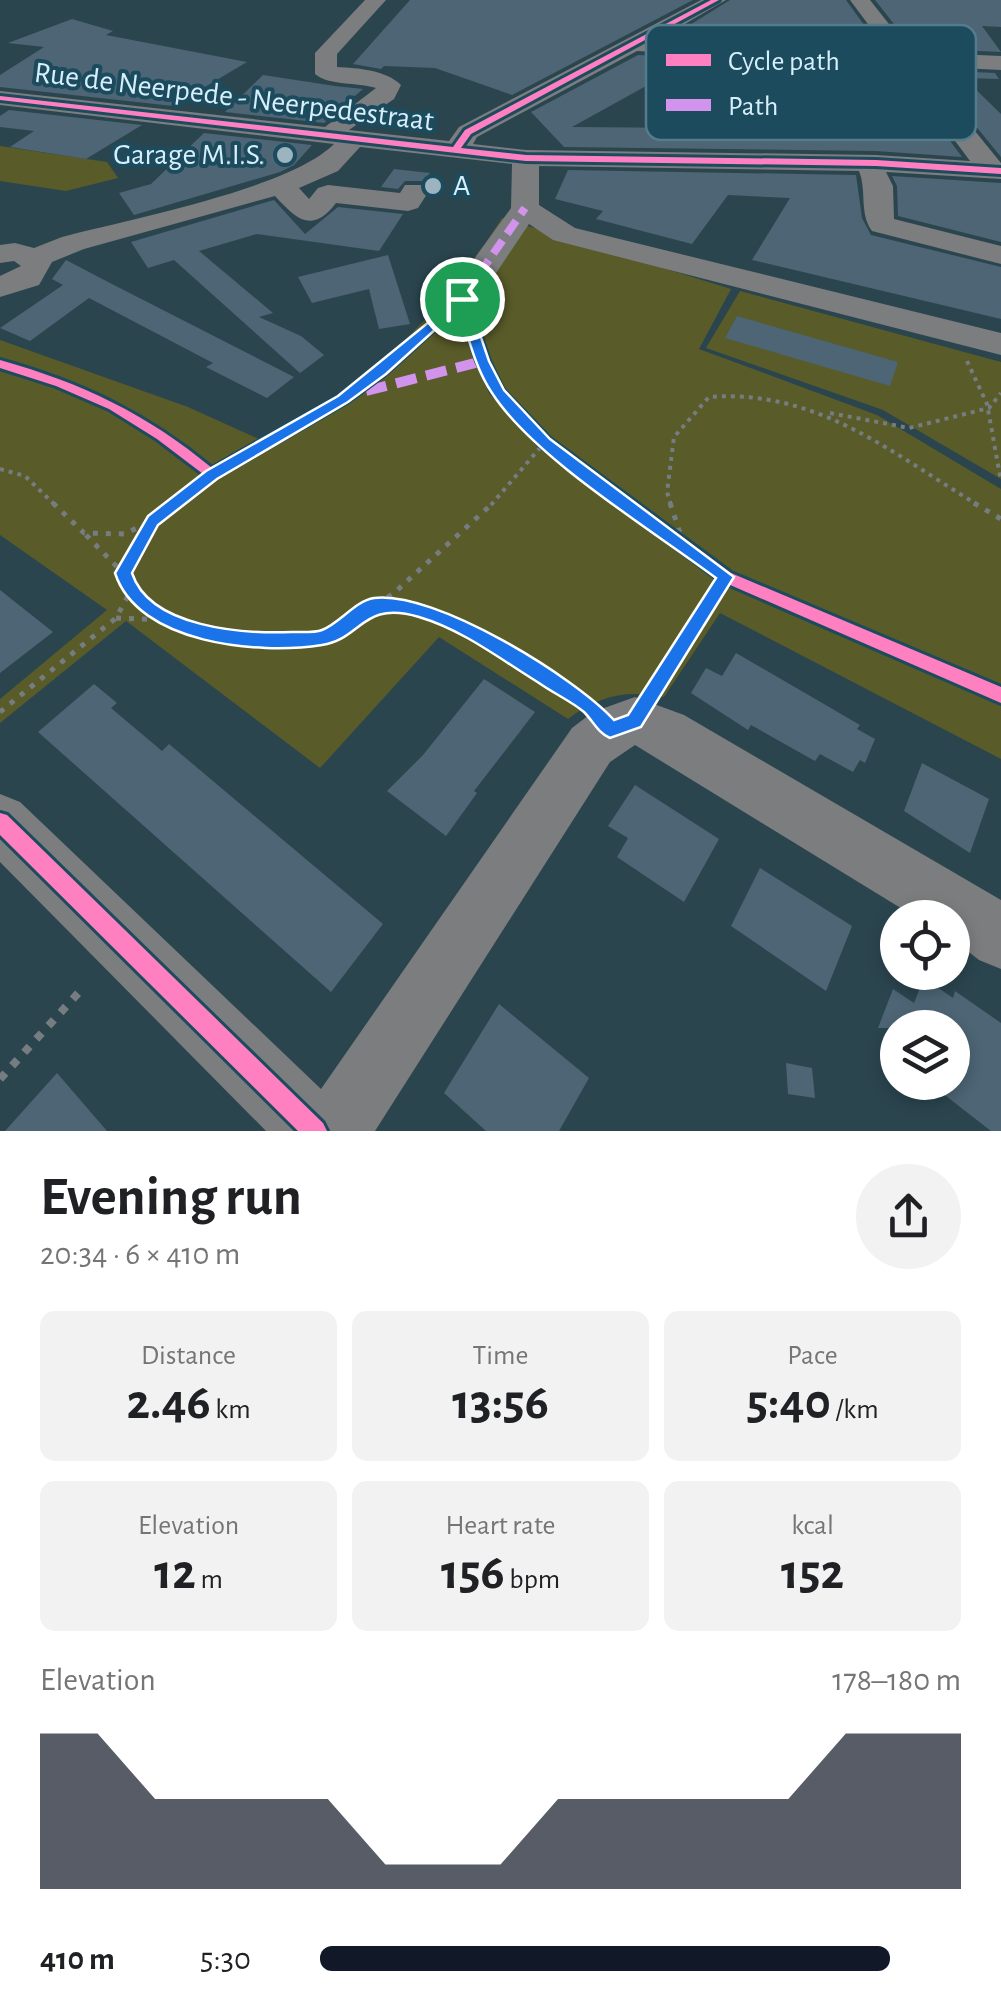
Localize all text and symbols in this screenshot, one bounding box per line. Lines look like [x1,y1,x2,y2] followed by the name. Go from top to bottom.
[646,25,976,140] legend
[728,48,840,76] text: Cycle path
[33,58,436,136] street label: Rue de Neerpede - Neerpedestraat
[728,93,778,121] text: Path
[113,140,265,170] place label: Garage M.I.S.
[274,144,296,166] marker: Garage M.I.S.
[453,171,470,201] place label: A
[422,175,444,197] marker: A
[420,257,505,342] pin
[435,272,490,327] icon: arrive
[880,900,970,1100] map controls
[880,900,970,990] button: locate
[880,1010,970,1100] button: layers
[856,1164,961,1269] button: share
[40,1170,302,1225] text: Evening run
[40,1238,240,1270] text: 20:34 · 6 × 410 m
[141,1342,236,1370] text: Distance
[473,1342,528,1370] text: Time
[787,1342,838,1370] text: Pace
[126,1378,211,1428] text: 2.46
[452,1378,549,1428] text: 13:56
[746,1378,831,1428] text: 5:40
[211,1396,251,1424] text: km
[831,1396,879,1424] text: /km
[138,1512,239,1540] text: Elevation
[446,1512,555,1540] text: Heart rate
[791,1512,834,1540] text: kcal
[154,1548,196,1598] text: 12
[441,1548,505,1598] text: 156
[781,1548,844,1598] text: 152
[196,1566,223,1594] text: m
[505,1566,560,1594] text: bpm
[40,1664,156,1696] text: Elevation
[832,1664,961,1696] text: 178–180 m
[40,1943,115,1975] text: 410 m
[200,1943,251,1975] text: 5:30

